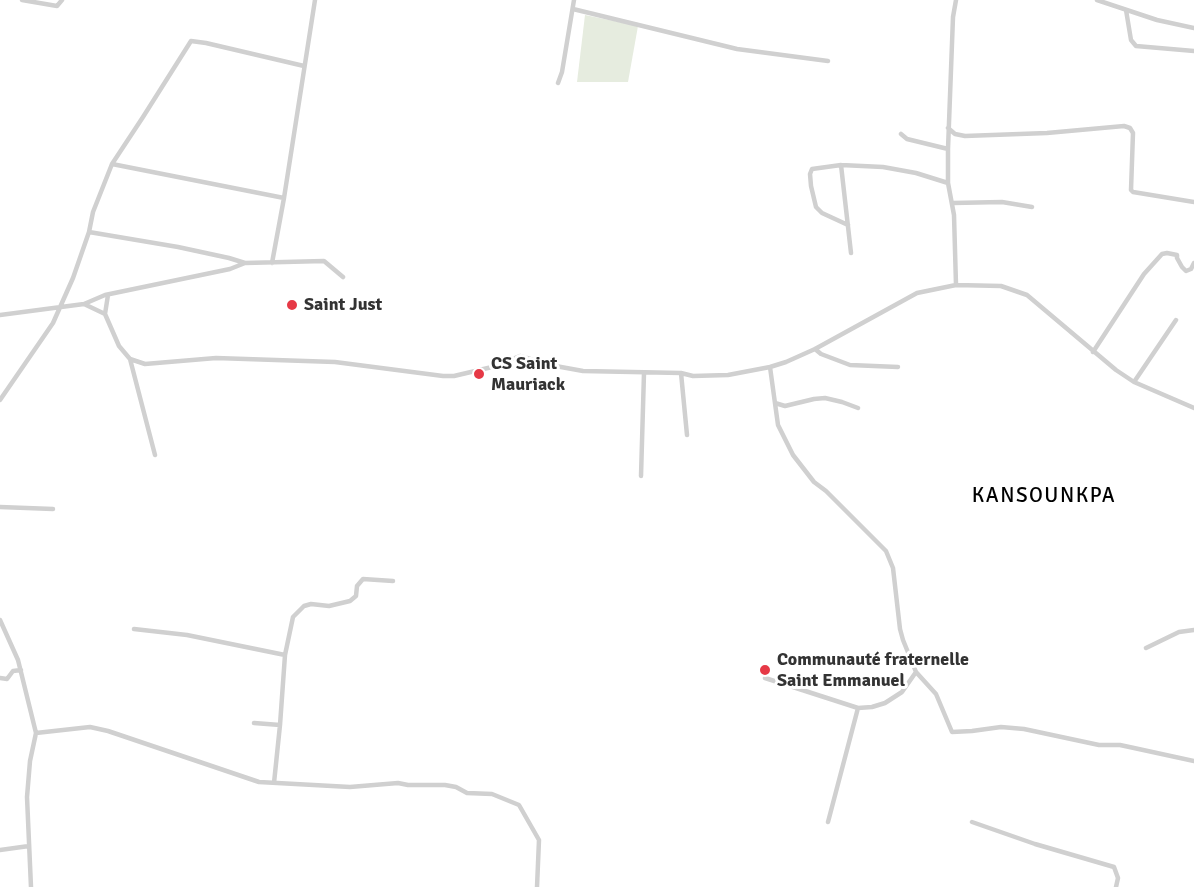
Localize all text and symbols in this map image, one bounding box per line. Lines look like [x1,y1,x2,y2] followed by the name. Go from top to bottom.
[304,294,382,316] place label: Saint Just
[285,298,299,312] marker: Saint Just
[491,353,565,395] place label: CS Saint Mauriack
[472,367,486,381] marker: CS Saint Mauriack
[972,483,1116,509] district label: KANSOUNKPA
[777,649,969,692] place label: Communauté fraternelle Saint Emmanuel
[758,663,772,677] marker: Communauté fraternelle Saint Emmanuel

